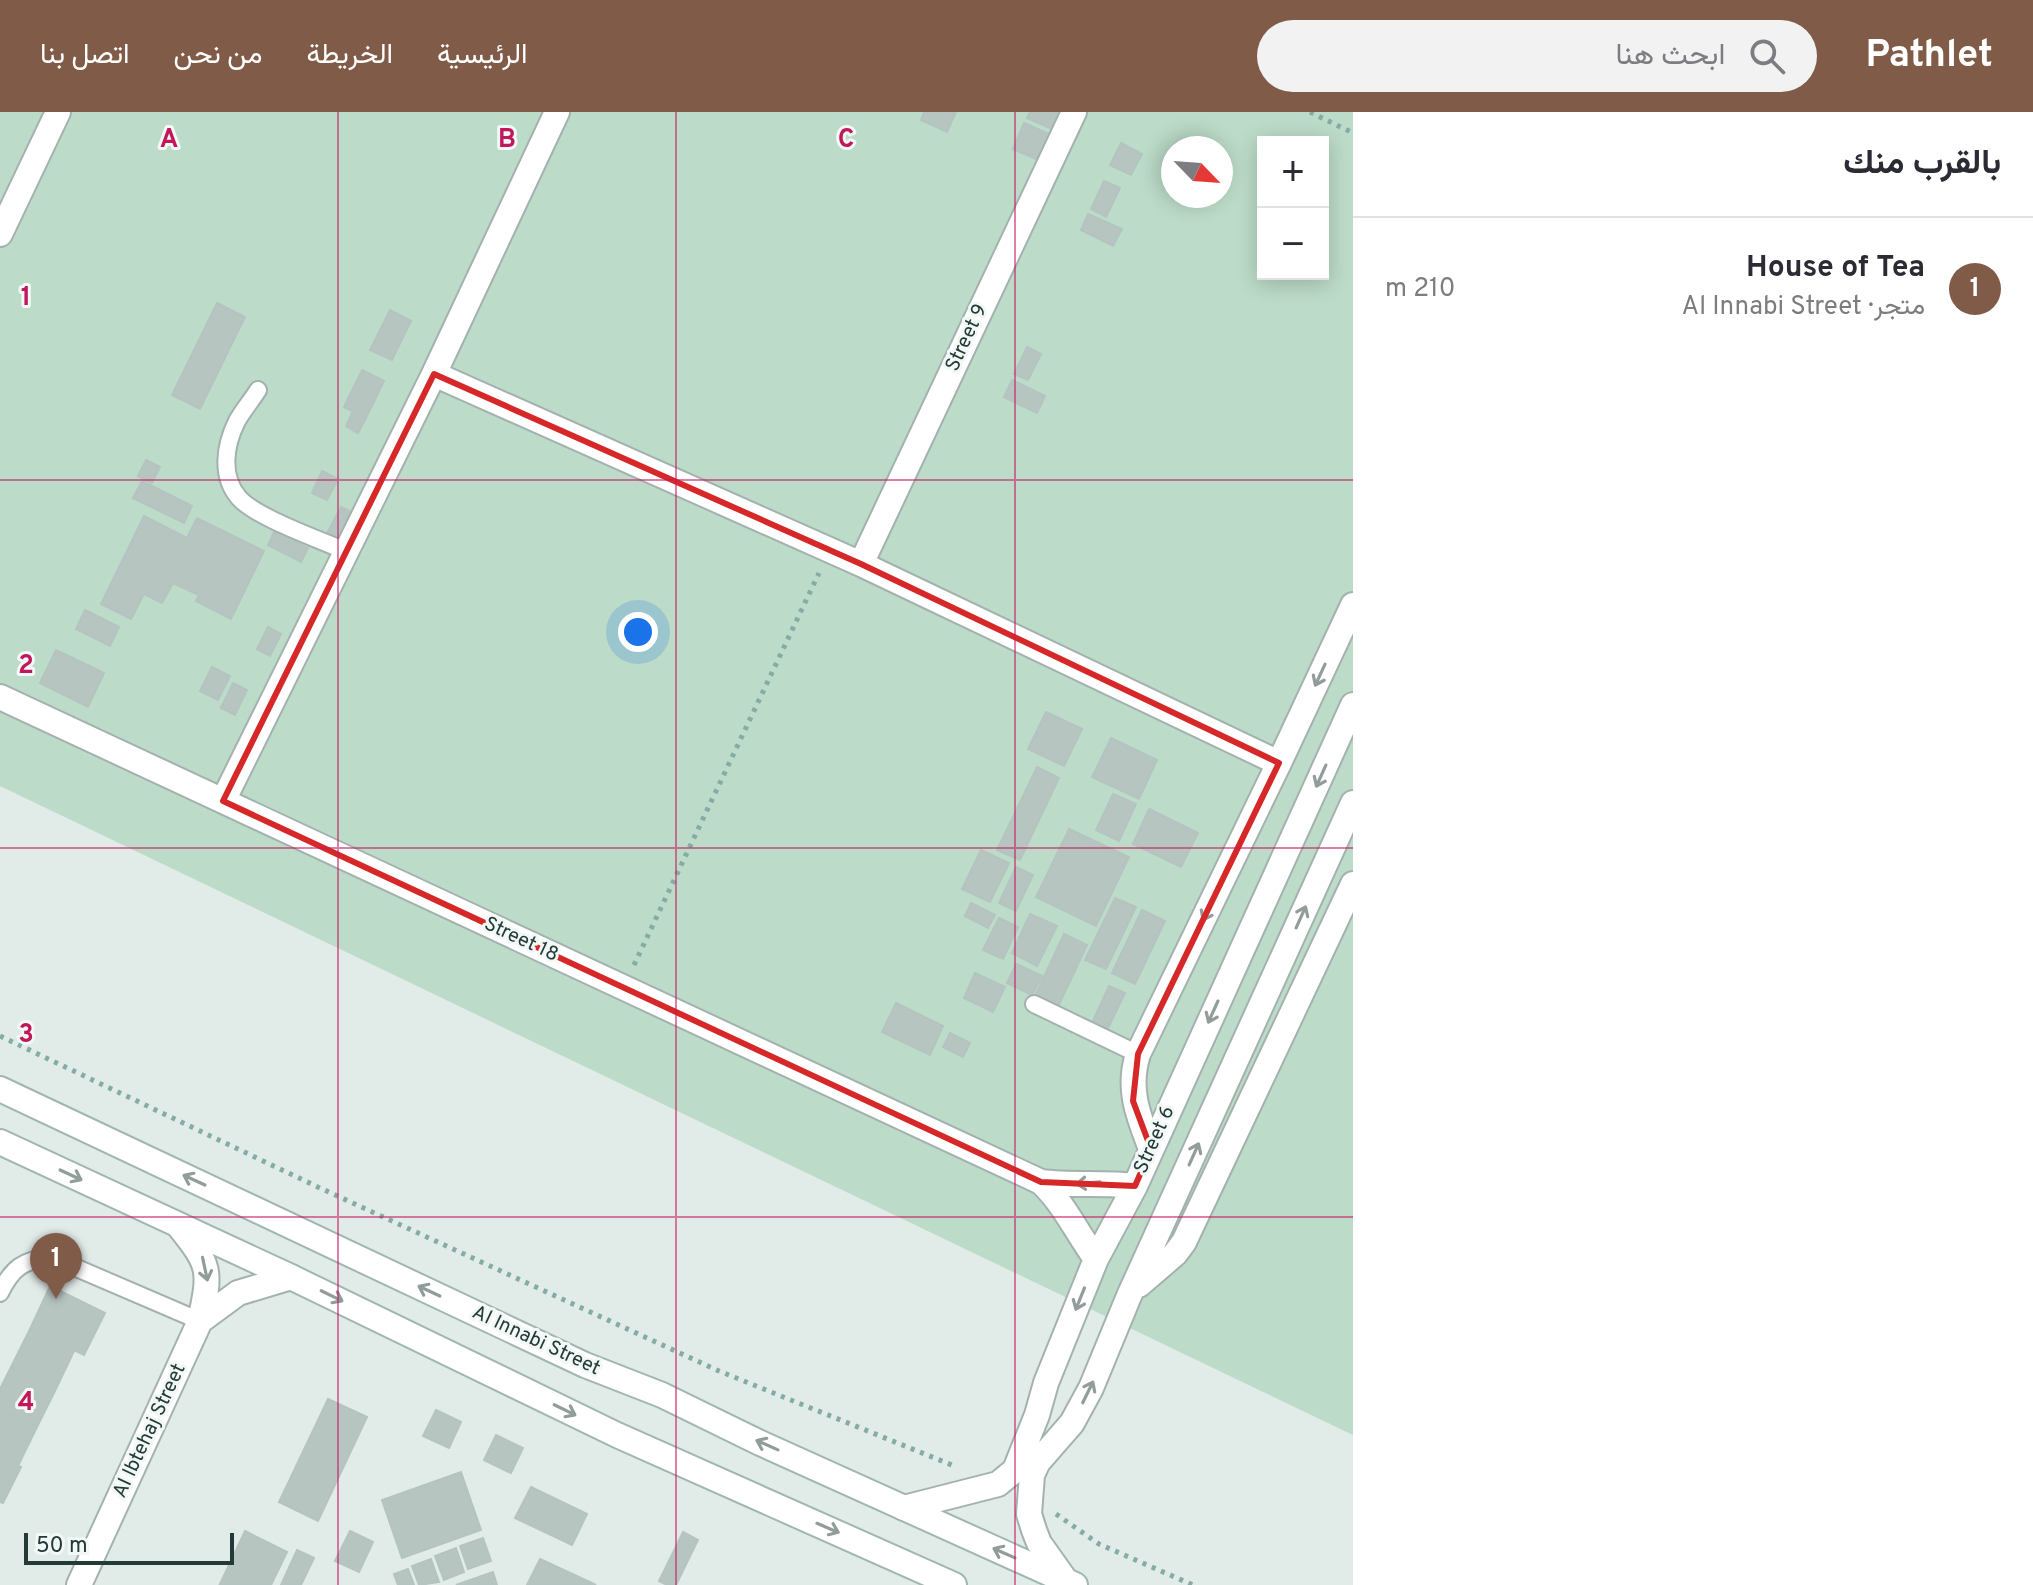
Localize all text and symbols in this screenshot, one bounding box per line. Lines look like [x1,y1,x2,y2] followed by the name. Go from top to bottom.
[1257,20,1817,92] search box
[1865,32,1993,81] text: Pathlet
[1745,34,1789,78] icon: search
[40,38,130,74] text: اتصل بنا
[174,38,262,74] text: من نحن
[306,38,393,74] text: الخريطة
[437,38,528,74] text: الرئيسية
[1615,38,1725,75] text: ابحث هنا
[160,124,178,157] text: A
[498,124,516,157] text: B
[838,124,854,157] text: C
[1161,136,1233,208] north arrow
[1257,136,1329,280] map controls
[1257,136,1329,208] button: +
[1843,143,2001,186] text: بالقرب منك
[1257,208,1329,280] button: −
[1746,250,1925,287] text: House of Tea
[1385,273,1455,306] text: 210 m
[1970,273,1980,306] text: 1
[21,282,31,315] text: 1
[1682,291,1925,324] text: متجر · Al Innabi Street
[940,300,994,376] street label: Street 9
[618,612,658,652] your location
[18,650,34,683] text: 2
[1312,663,1327,687] one-way arrow
[1312,763,1327,787] one-way arrow
[1200,897,1215,921] one-way arrow
[1294,905,1309,929] one-way arrow
[480,911,562,969] street label: Street 18
[1205,1000,1220,1024] one-way arrow
[18,1019,34,1052] text: 3
[1129,1102,1181,1178] street label: Street 6
[1187,1142,1202,1167] one-way arrow
[58,1168,82,1183] one-way arrow
[182,1172,206,1187] one-way arrow
[1075,1176,1102,1191] one-way arrow
[30,1233,82,1299] pin: 1
[198,1256,213,1282] one-way arrow
[417,1283,441,1298] one-way arrow
[1072,1286,1086,1311] one-way arrow
[319,1289,343,1305] one-way arrow
[468,1300,604,1382] street label: Al Innabi Street
[107,1359,193,1503] street label: Al Ibtehaj Street
[1081,1380,1097,1404] one-way arrow
[18,1387,34,1420] text: 4
[553,1403,577,1418] one-way arrow
[755,1437,779,1452] one-way arrow
[815,1522,840,1536] one-way arrow
[24,1529,234,1565] scale bar
[36,1533,88,1560] text: 50 m
[992,1545,1016,1560] one-way arrow

